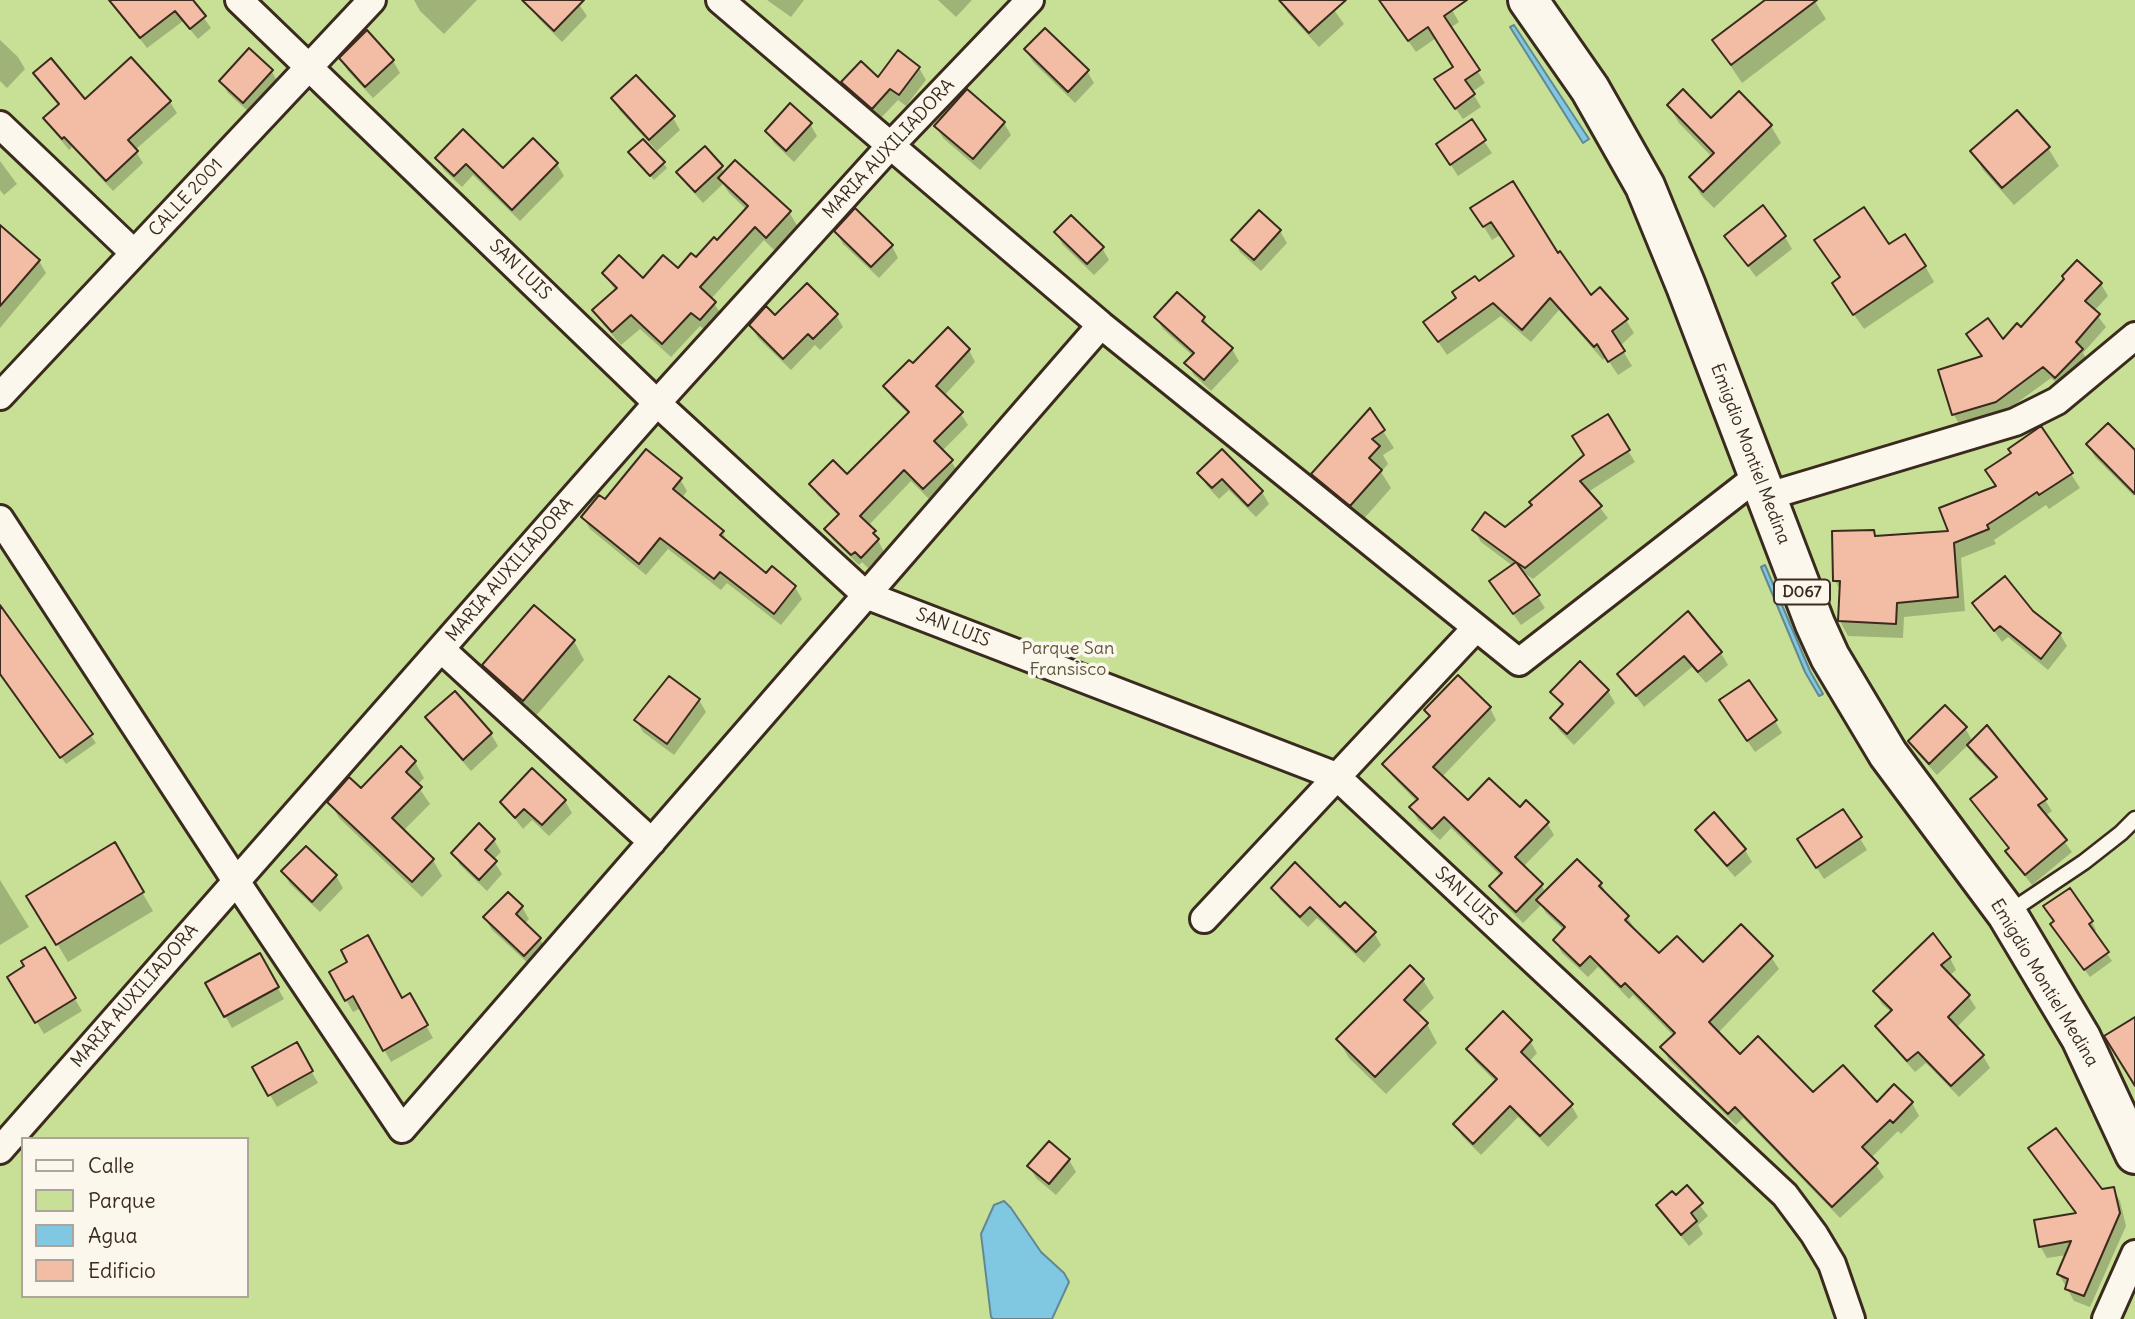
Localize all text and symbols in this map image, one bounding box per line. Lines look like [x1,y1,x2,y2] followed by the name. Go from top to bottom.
[819,75,959,223] street label: MARIA AUXILIADORA
[144,155,228,241] street label: CALLE 2001
[485,235,555,305] street label: SAN LUIS
[1706,361,1794,547] street label: Emigdio Montiel Medina
[442,494,578,646] street label: MARIA AUXILIADORA
[1774,580,1830,604] road number: D067
[913,604,993,652] street label: SAN LUIS
[1022,638,1114,680] park label: Parque San Fransisco
[1430,863,1502,931] street label: SAN LUIS
[1985,895,2103,1071] street label: Emigdio Montiel Medina
[67,920,203,1072] street label: MARIA AUXILIADORA
[21,1137,248,1298] legend
[88,1152,134,1179] text: Calle
[88,1187,156,1214] text: Parque
[88,1222,137,1249] text: Agua
[88,1257,156,1284] text: Edificio

